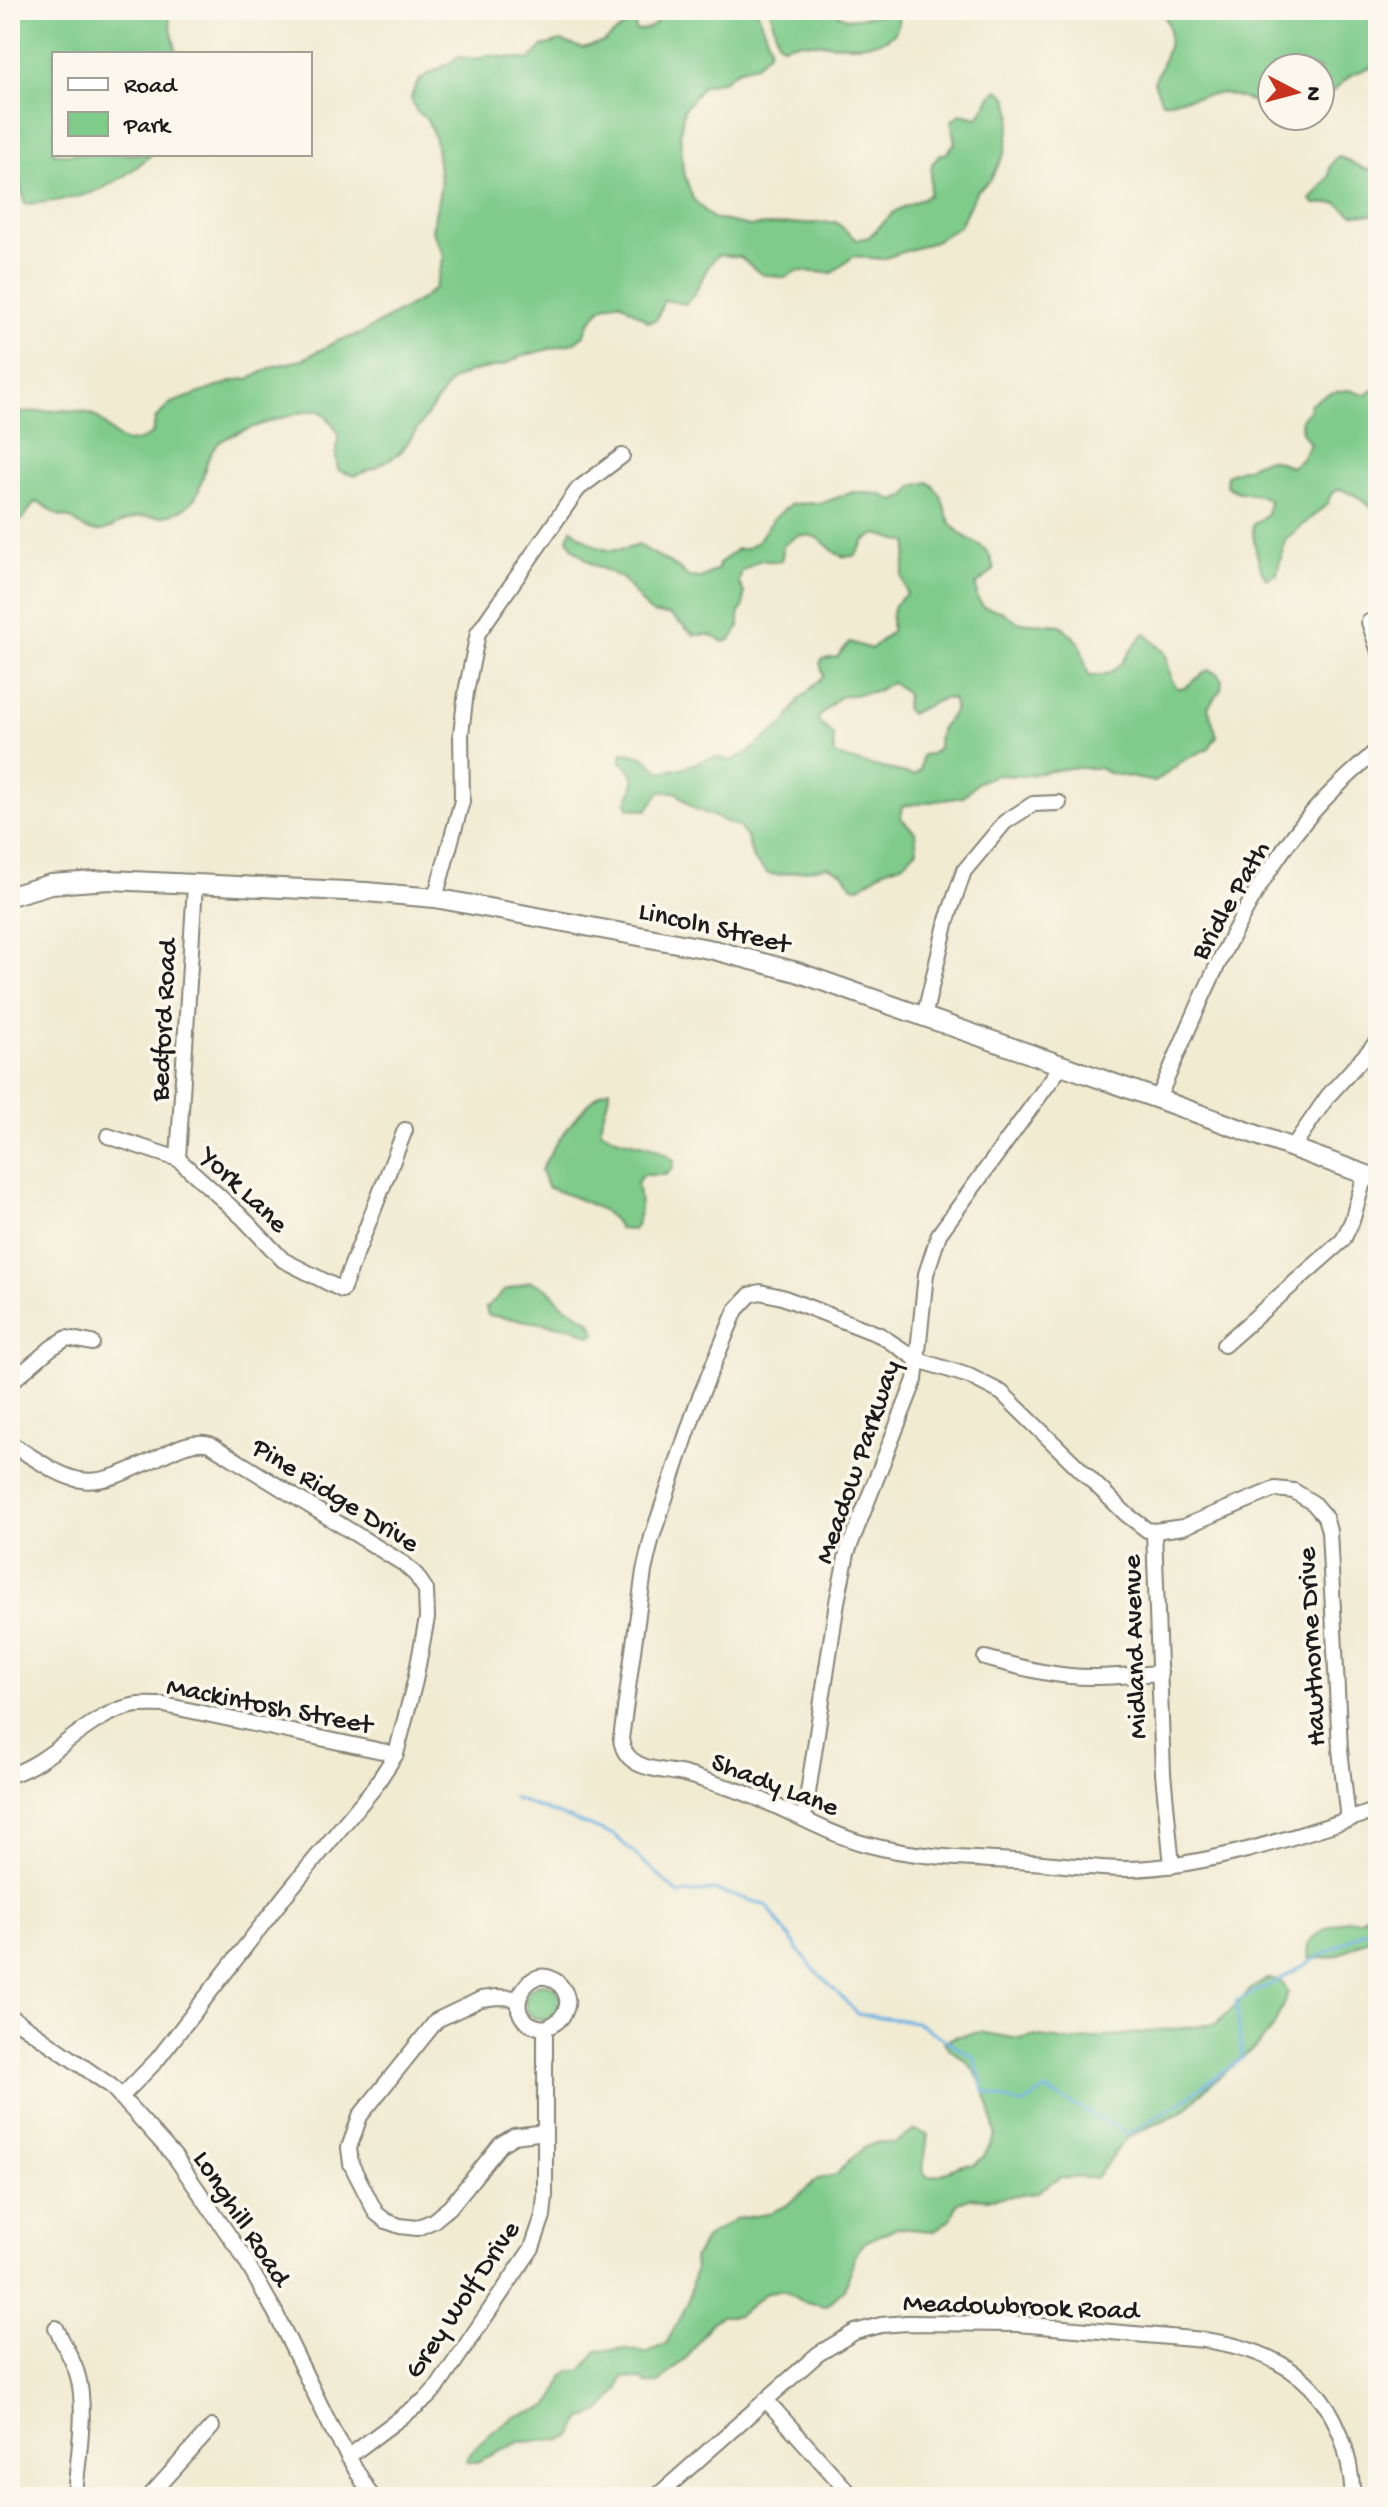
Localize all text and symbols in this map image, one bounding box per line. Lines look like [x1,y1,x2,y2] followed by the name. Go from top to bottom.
[52,52,312,156] legend
[1256,52,1336,132] north arrow
[124,73,178,102] text: Road
[1298,85,1326,102] text: N
[123,113,172,142] text: Park
[1184,836,1279,967] street label: Bridle Path
[635,896,795,963] street label: Lincoln Street
[145,936,186,1103] street label: Bedford Road
[190,1139,294,1242] street label: York Lane
[809,1356,910,1569] street label: Meadow Parkway
[244,1432,425,1562] street label: Pine Ridge Drive
[1292,1546,1335,1747] street label: Hawthorne Drive
[1117,1554,1156,1739] street label: Midland Avenue
[163,1671,377,1744] street label: Mackintosh Street
[706,1747,843,1826] street label: Shady Lane
[184,2145,298,2296] street label: Longhill Road
[399,2215,529,2386] street label: Grey Wolf Drive
[902,2288,1142,2329] street label: Meadowbrook Road

